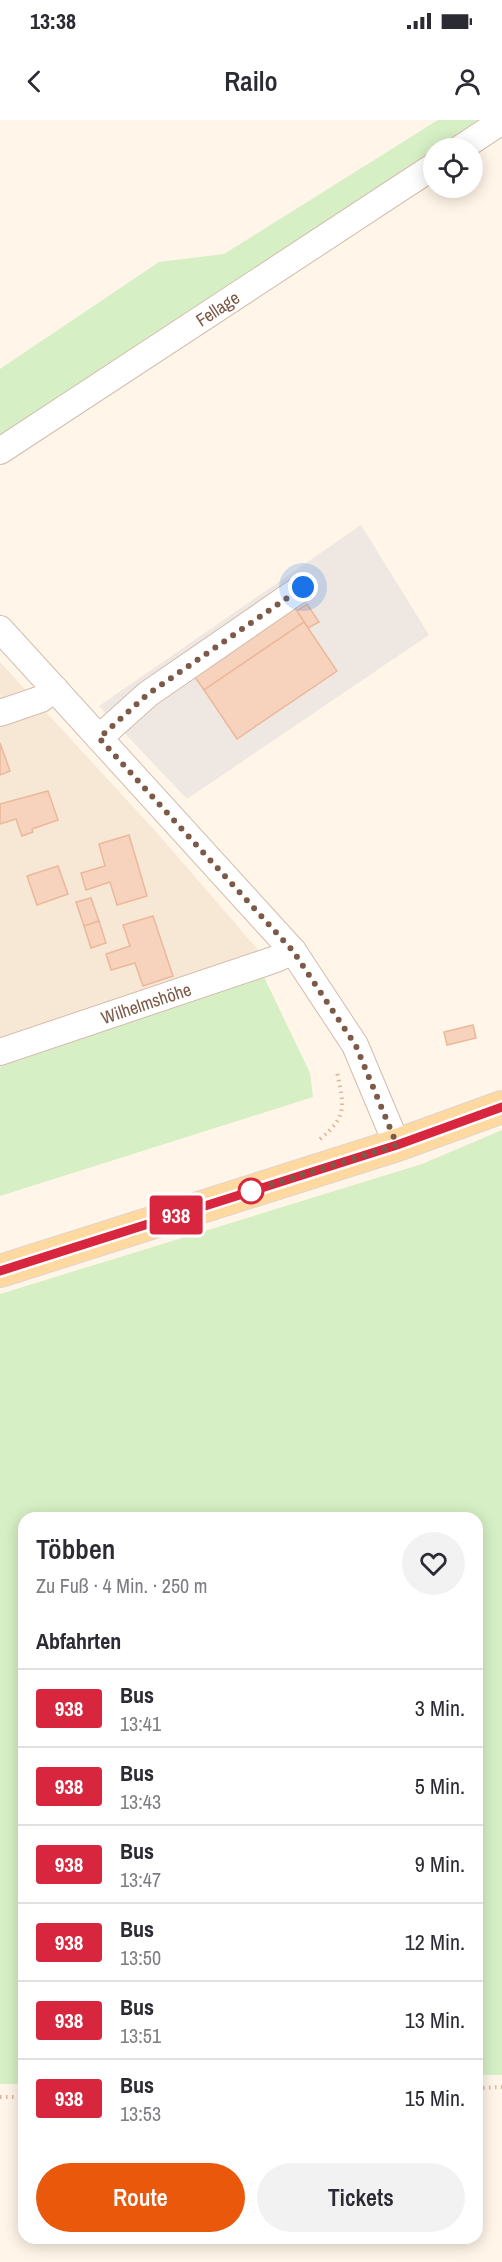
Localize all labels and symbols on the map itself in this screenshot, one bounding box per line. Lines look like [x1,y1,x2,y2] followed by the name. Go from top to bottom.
[191,285,244,332] street label: Fellage
[288,572,318,602] your location
[98,976,194,1030] street label: Wilhelmshöhe
[238,1178,264,1204] unlabelled marker
[142,1196,210,1234] line badge: 938

